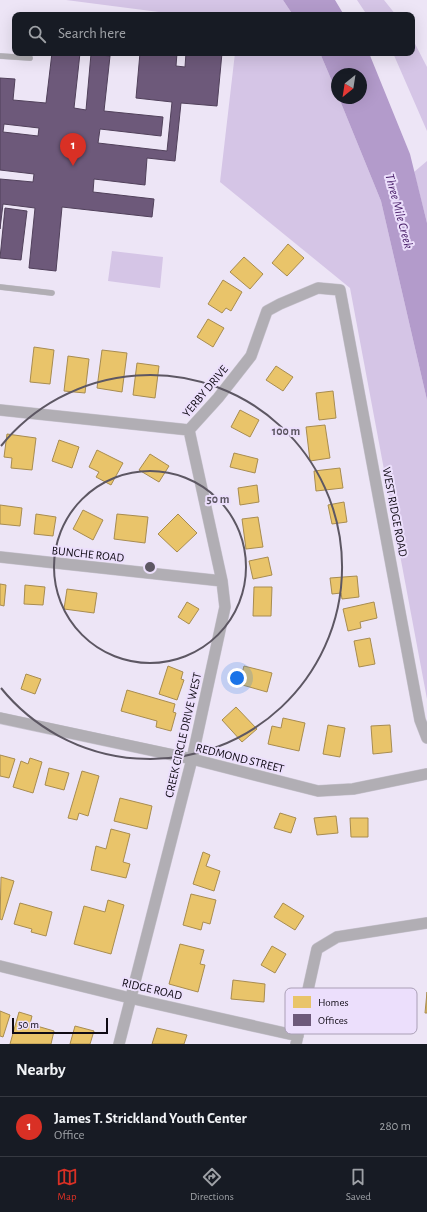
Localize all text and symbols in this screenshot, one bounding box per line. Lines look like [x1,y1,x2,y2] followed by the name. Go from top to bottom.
[12,12,415,56] search box
[26,23,48,45] icon: search
[58,26,126,41] text: Search here
[331,68,367,104] north arrow
[60,133,86,166] pin: 1
[382,173,415,250] water label: Three Mile Creek
[180,363,230,419] street label: YERBY DRIVE
[272,425,300,437] text: 100 m
[380,466,410,558] street label: WEST RIDGE ROAD
[207,493,230,505] text: 50 m
[51,544,125,564] street label: BUNCHE ROAD
[143,560,157,574] centre of rings
[227,668,247,688] your location
[163,671,203,799] street label: CREEK CIRCLE DRIVE WEST
[195,741,286,775] street label: REDMOND STREET
[121,976,183,1002] street label: RIDGE ROAD
[285,988,417,1034] legend
[318,997,349,1008] text: Homes
[318,1015,348,1026] text: Offices
[12,1016,108,1035] scale bar
[18,1019,39,1030] text: 50 m
[16,1061,66,1078] text: Nearby
[54,1111,247,1126] text: James T. Strickland Youth Center
[27,1120,31,1133] text: 1
[380,1120,411,1133] text: 280 m
[54,1129,84,1142] text: Office
[56,1166,78,1203] tab: Map
[190,1166,234,1203] tab: Directions
[346,1166,371,1203] tab: Saved

